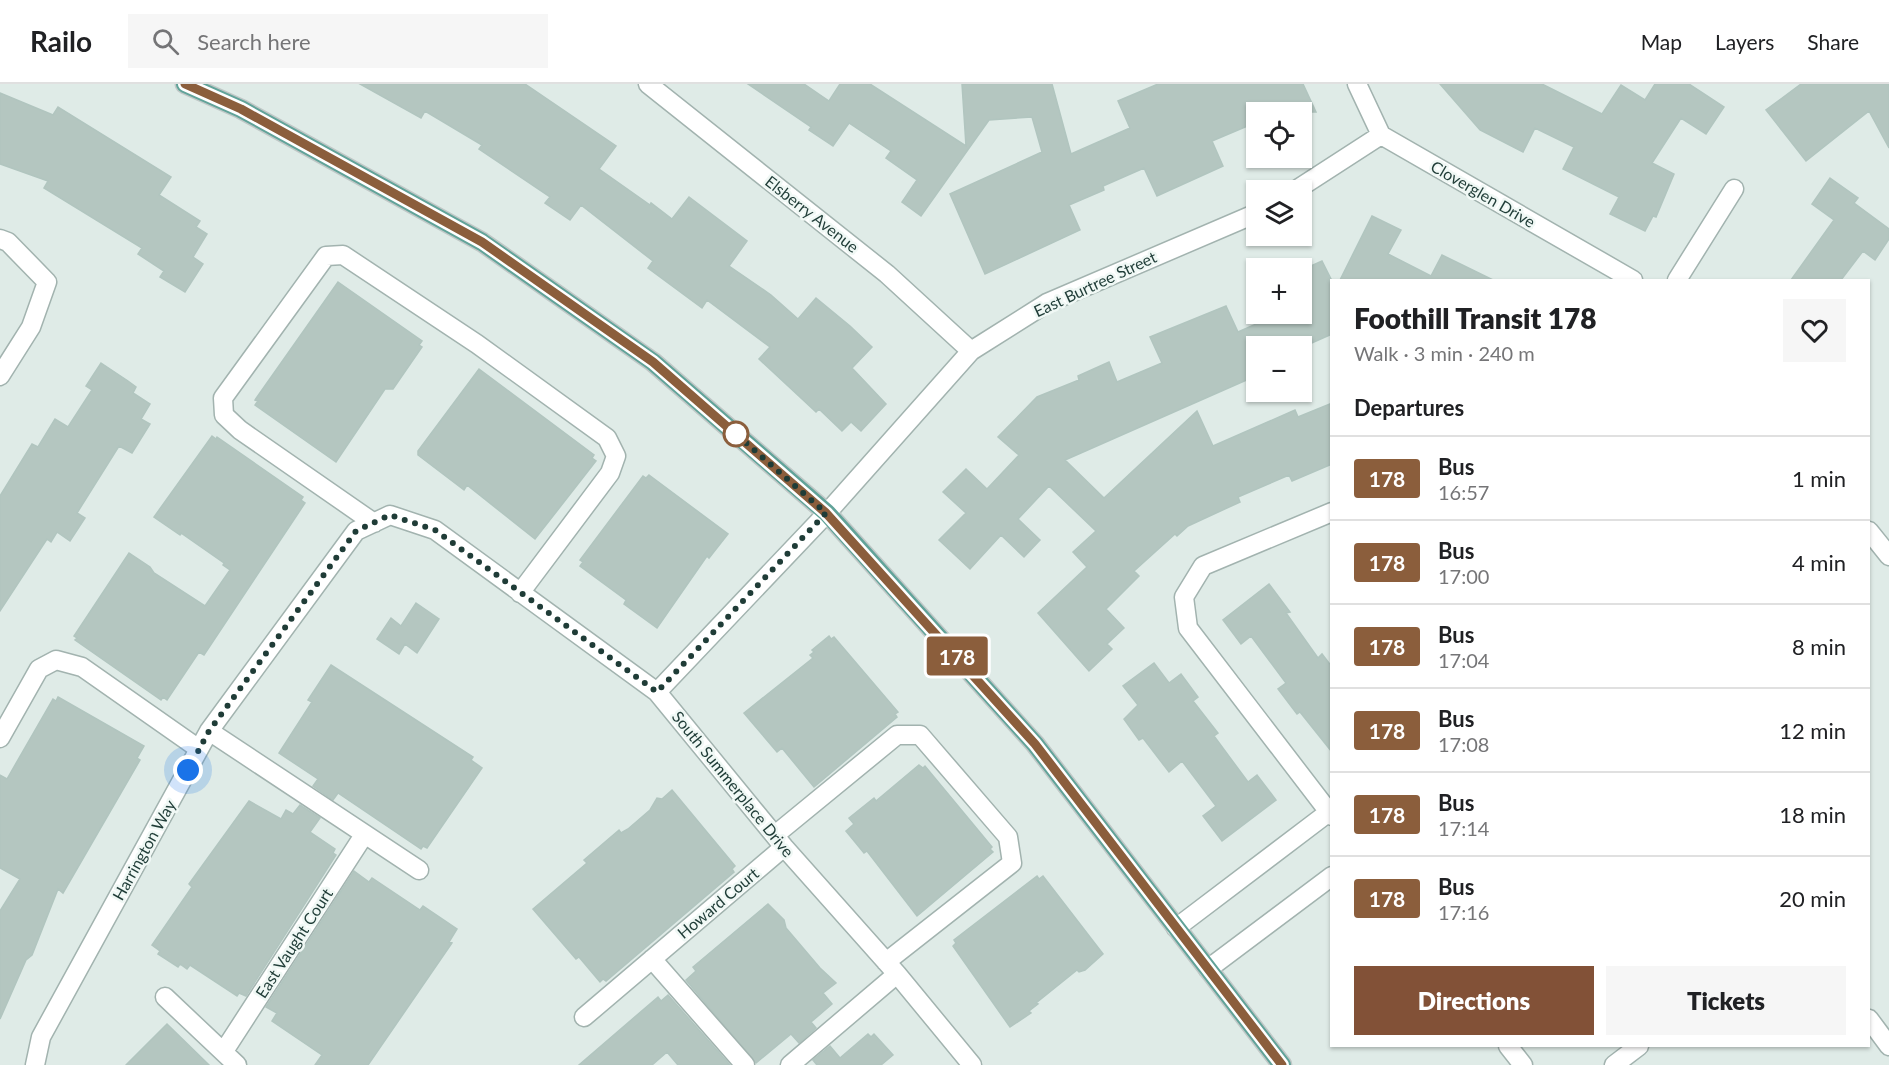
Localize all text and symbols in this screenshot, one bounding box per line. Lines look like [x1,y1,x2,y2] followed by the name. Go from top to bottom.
[128,14,548,68] search box
[30,24,92,58] text: Railo
[149,25,182,58] icon: search
[197,28,311,55] text: Search here
[1641,29,1682,54] text: Map
[1715,29,1774,54] text: Layers
[1807,29,1859,54] text: Share
[1246,102,1312,402] map controls
[1246,102,1312,168] button: locate
[1428,156,1539,231] street label: Cloverglen Drive
[762,171,863,256] street label: Elsberry Avenue
[1246,180,1312,246] button: layers
[1030,247,1159,320] street label: East Burtree Street
[1246,258,1312,324] button: +
[1783,299,1846,362] button: heart
[1354,301,1597,335] text: Foothill Transit 178
[1246,336,1312,402] button: −
[1354,341,1535,365] text: Walk · 3 min · 240 m
[1354,394,1464,421] text: Departures
[723,421,749,447] unlabelled marker
[1438,453,1474,480] text: Bus
[1792,465,1846,492] text: 1 min
[1369,466,1405,491] text: 178
[1438,480,1489,504] text: 16:57
[1438,537,1474,564] text: Bus
[1792,549,1846,576] text: 4 min
[1369,550,1405,575] text: 178
[1438,564,1489,588] text: 17:00
[1438,621,1474,648] text: Bus
[1792,633,1846,660] text: 8 min
[1369,634,1405,659] text: 178
[922,636,992,676] line badge: 178
[939,644,975,669] text: 178
[1438,648,1489,672] text: 17:04
[1438,705,1474,732] text: Bus
[669,707,798,860] street label: South Summerplace Drive
[1779,717,1846,744] text: 12 min
[1369,718,1405,743] text: 178
[1438,732,1489,756] text: 17:08
[173,755,203,785] your location
[1438,789,1474,816] text: Bus
[108,796,179,903] street label: Harrington Way
[1779,801,1846,828] text: 18 min
[1369,802,1405,827] text: 178
[1438,816,1489,840] text: 17:14
[673,863,762,942] street label: Howard Court
[1438,873,1474,900] text: Bus
[251,884,336,1001] street label: East Vaught Court
[1779,885,1846,912] text: 20 min
[1369,886,1405,911] text: 178
[1438,900,1489,924] text: 17:16
[1354,966,1594,1035] button: Directions
[1606,966,1846,1035] button: Tickets

